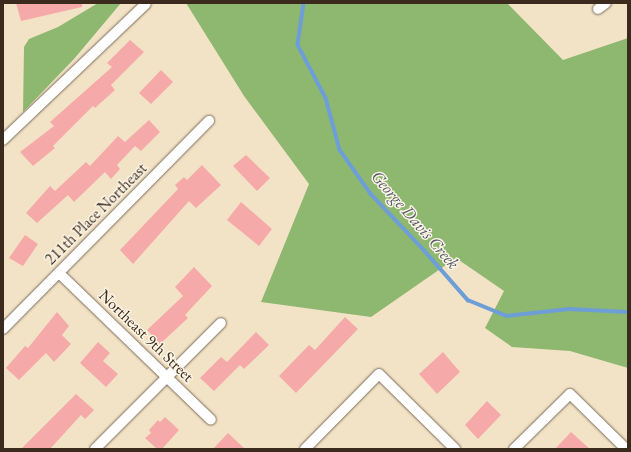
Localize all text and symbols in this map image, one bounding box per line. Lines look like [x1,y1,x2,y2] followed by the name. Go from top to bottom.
[41,159,151,269] street label: 211th Place Northeast
[367,167,463,273] water label: George Davis Creek
[95,286,197,386] street label: Northeast 9th Street

